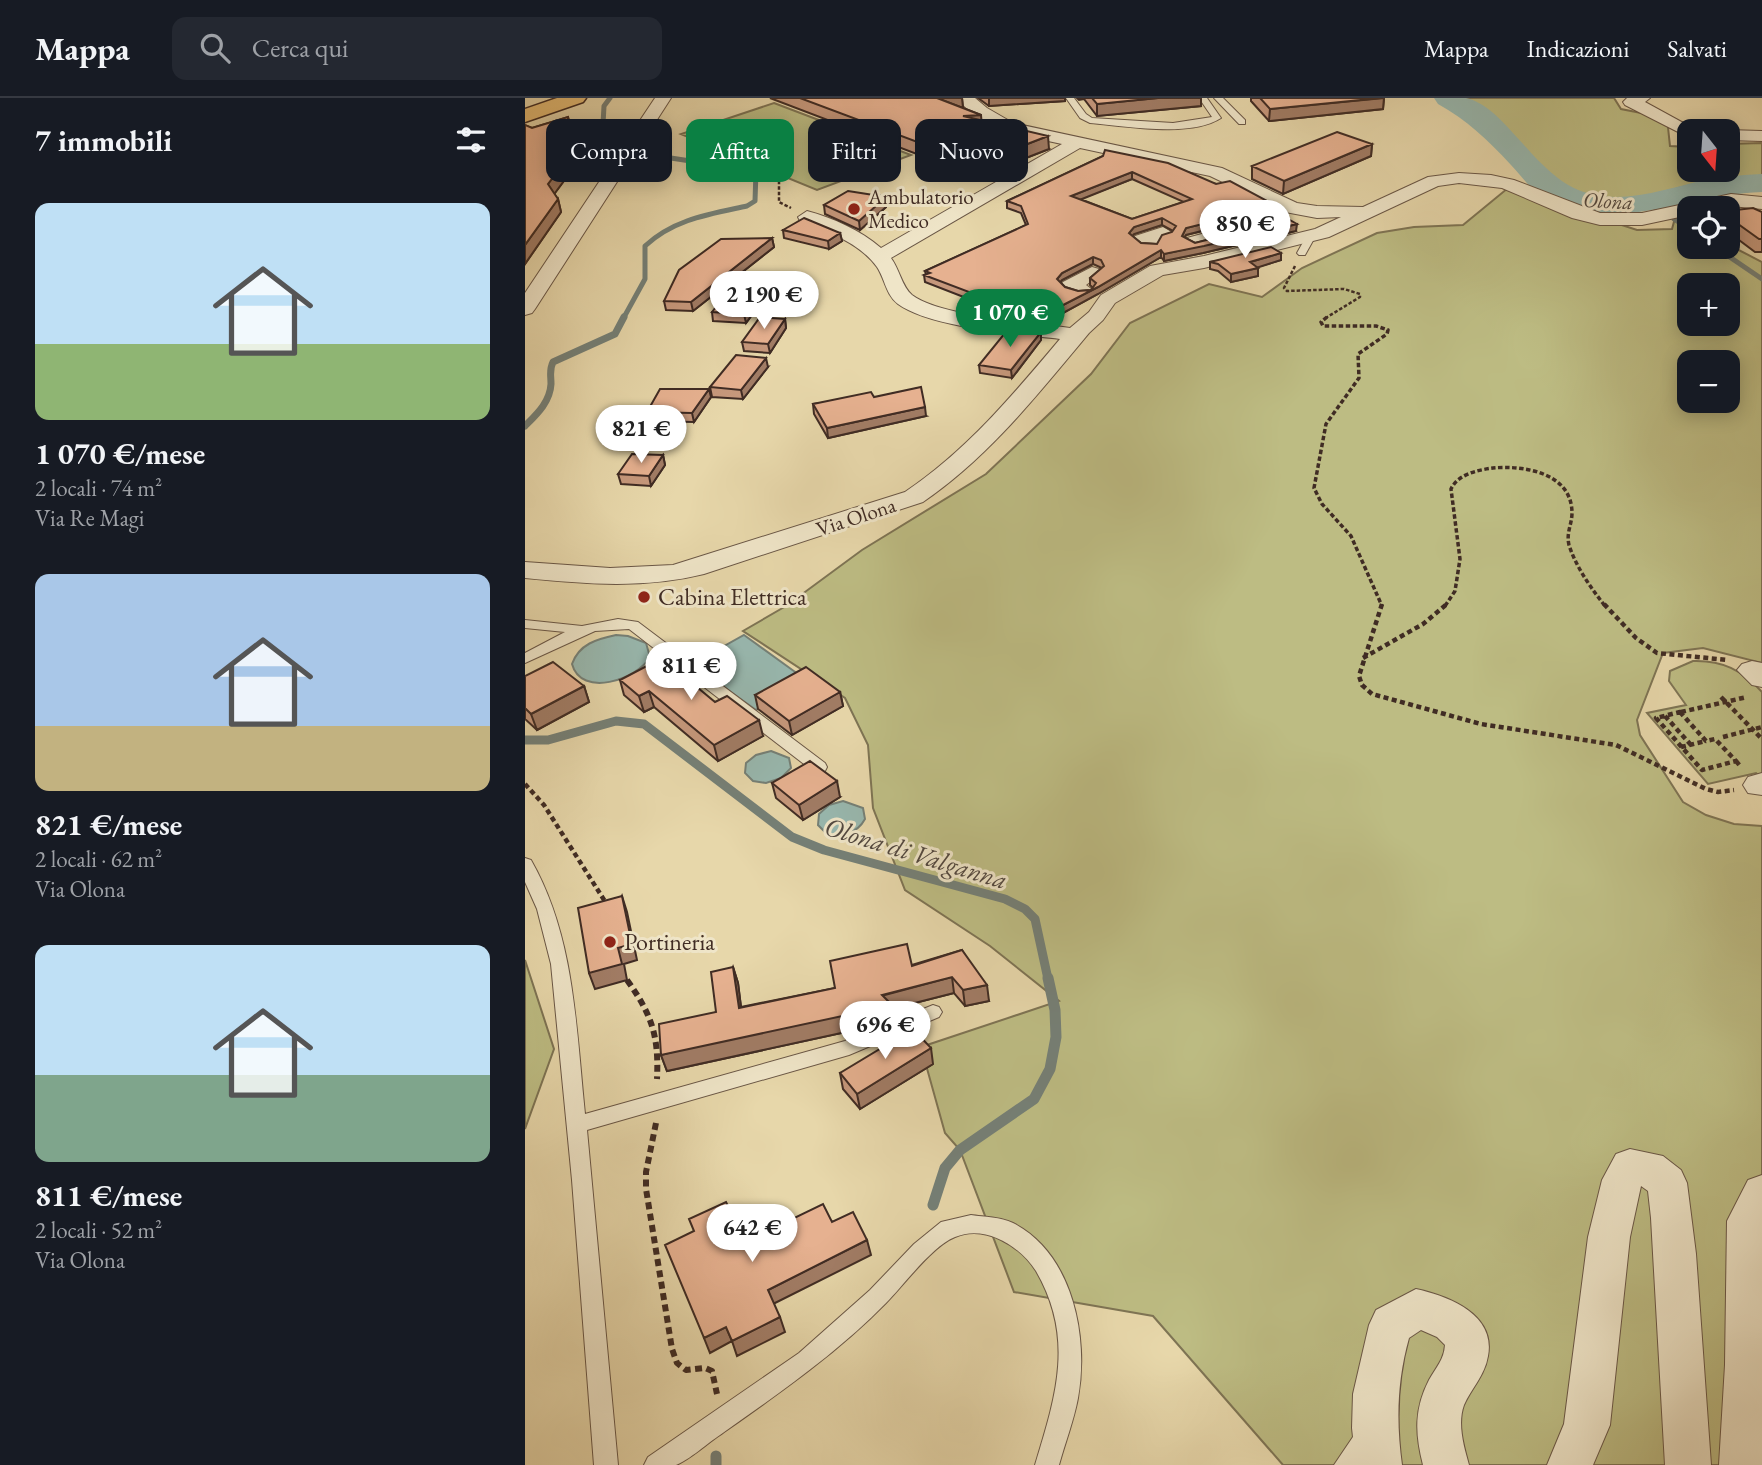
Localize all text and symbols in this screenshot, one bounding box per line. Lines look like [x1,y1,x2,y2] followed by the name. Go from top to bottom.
[172,17,662,80] search box
[35,27,130,70] text: Mappa
[196,29,234,67] icon: search
[252,31,348,65] text: Cerca qui
[1424,33,1489,64] text: Mappa
[1527,33,1629,64] text: Indicazioni
[1667,33,1727,64] text: Salvati
[546,119,672,182] chip: Compra
[686,119,794,182] chip: Affitta
[808,119,901,182] chip: Filtri
[915,119,1028,182] chip: Nuovo
[1677,119,1739,182] north arrow
[1677,119,1740,413] map controls
[35,121,172,160] text: 7 immobili
[452,121,490,159] icon: filters
[867,183,974,234] place label: Ambulatorio Medico
[1582,186,1634,215] water label: Olona
[1677,196,1740,259] button: locate
[1196,200,1294,260] pin: 850 €
[846,201,862,217] marker: Ambulatorio Medico
[1216,208,1274,238] text: 850 €
[200,248,326,374] icon: home
[699,272,829,331] pin: 2 190 €
[1677,273,1740,336] button: +
[726,279,802,309] text: 2 190 €
[945,289,1075,349] pin: 1 070 €
[972,297,1048,327] text: 1 070 €
[1677,350,1740,413] button: −
[592,406,690,465] pin: 821 €
[612,413,670,443] text: 821 €
[35,434,205,473] text: 1 070 €/mese
[35,473,162,503] text: 2 locali · 74 m²
[813,491,900,542] street label: Via Olona
[35,503,144,533] text: Via Re Magi
[658,581,807,612] place label: Cabina Elettrica
[636,589,652,605] marker: Cabina Elettrica
[200,619,326,745] icon: home
[642,642,740,702] pin: 811 €
[662,650,720,680] text: 811 €
[35,805,182,844] text: 821 €/mese
[821,809,1011,897] water label: Olona di Valganna
[35,844,162,874] text: 2 locali · 62 m²
[35,874,125,904] text: Via Olona
[624,926,715,957] place label: Portineria
[602,934,618,950] marker: Portineria
[200,990,326,1116] icon: home
[836,1002,934,1061] pin: 696 €
[856,1009,914,1039] text: 696 €
[35,1176,182,1215] text: 811 €/mese
[703,1204,801,1264] pin: 642 €
[723,1212,781,1242] text: 642 €
[35,1215,162,1245] text: 2 locali · 52 m²
[35,1245,125,1275] text: Via Olona

